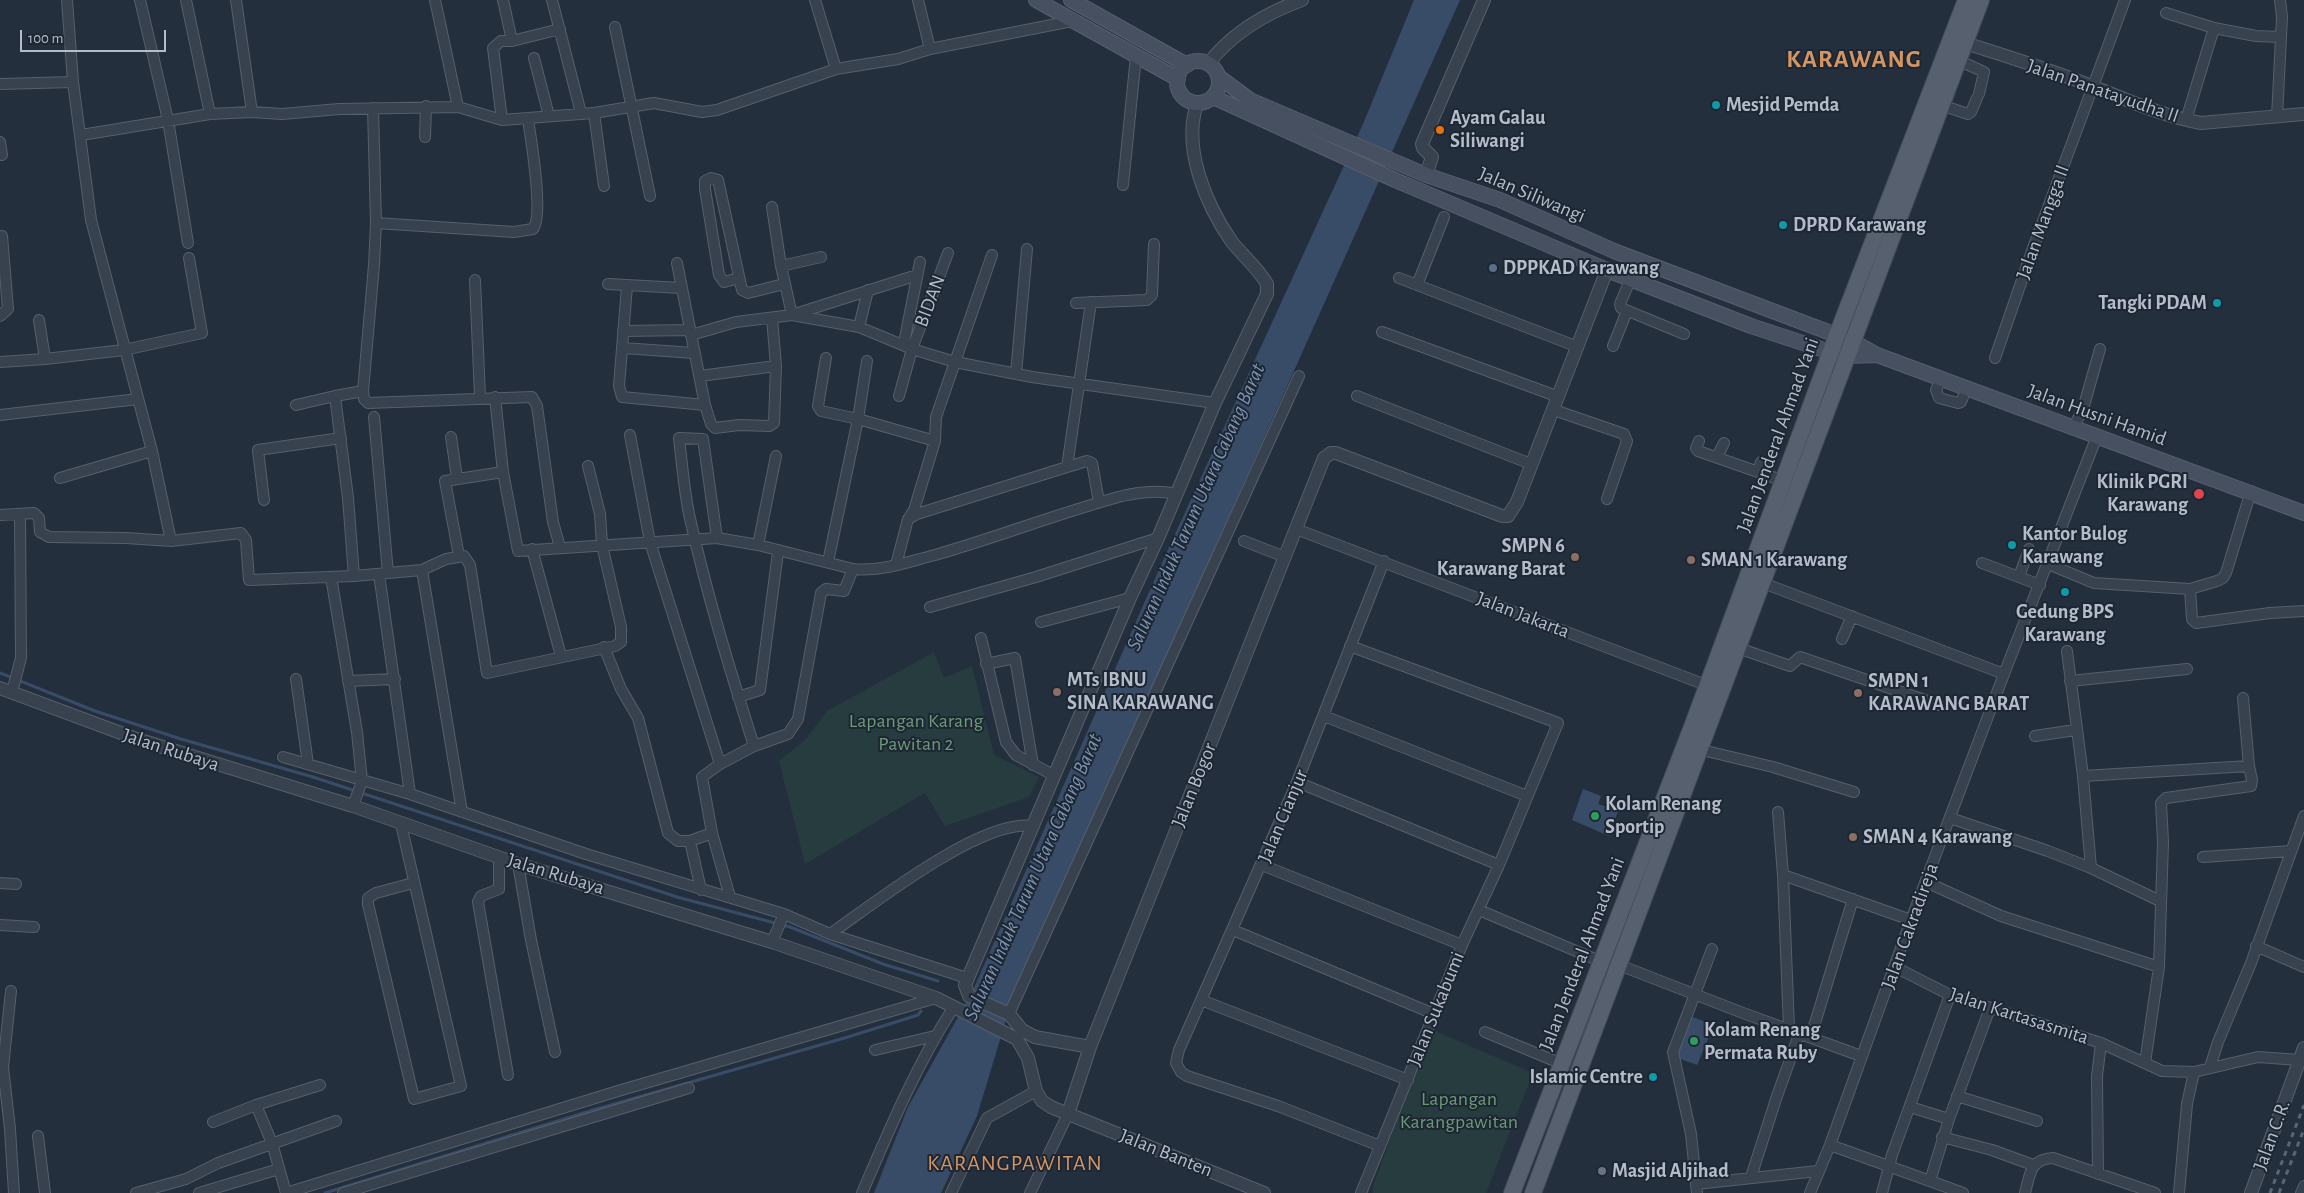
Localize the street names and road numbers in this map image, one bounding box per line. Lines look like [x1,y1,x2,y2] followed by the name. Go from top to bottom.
[2024,54,2182,128] street label: Jalan Panatayudha II
[2011,161,2075,283] street label: Jalan Mangga II
[1475,162,1589,228] street label: Jalan Siliwangi
[909,272,951,330] street label: BIDAN
[1732,334,1824,536] street label: Jalan Jenderal Ahmad Yani
[2024,379,2170,451] street label: Jalan Husni Hamid
[1473,586,1573,644] street label: Jalan Jakarta
[120,723,222,777] street label: Jalan Rubaya
[1166,739,1222,831] street label: Jalan Bogor
[1253,766,1313,866] street label: Jalan Cianjur
[505,848,607,900] street label: Jalan Rubaya
[1534,854,1630,1054] street label: Jalan Jenderal Ahmad Yani
[1876,860,1944,992] street label: Jalan Cakradireja
[1402,948,1470,1070] street label: Jalan Sukabumi
[1946,982,2092,1050] street label: Jalan Kartasasmita
[2248,1096,2296,1174] street label: Jalan C.R.
[1116,1123,1216,1183] street label: Jalan Banten

